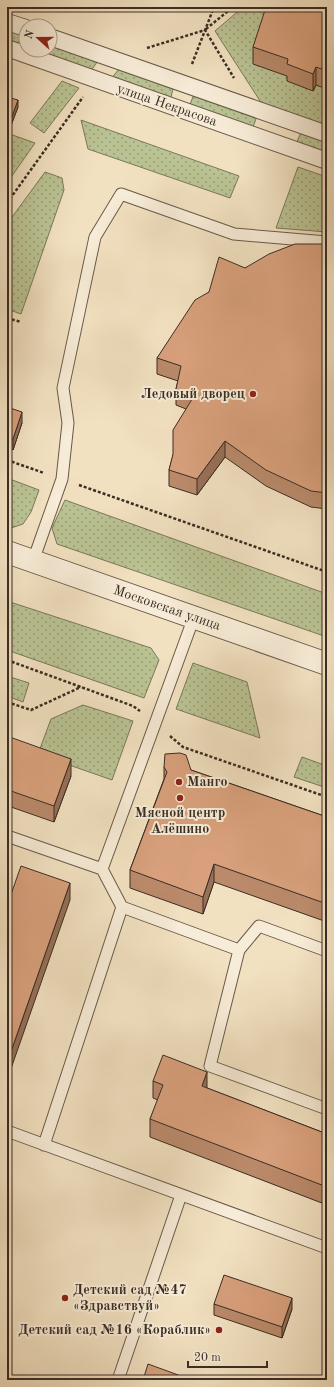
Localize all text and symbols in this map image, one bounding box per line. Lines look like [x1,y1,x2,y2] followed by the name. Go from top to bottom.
[18,18,58,58] north arrow
[23,29,37,41] text: N
[115,81,219,129] street label: улица Некрасова
[141,387,245,401] place label: Ледовый дворец
[248,389,258,399] marker: Ледовый дворец
[112,583,223,633] street label: Московская улица
[187,775,228,789] place label: Манго
[174,777,184,787] marker: Манго
[175,793,185,803] marker: Мясной центр Алёшино
[135,806,225,836] place label: Мясной центр Алёшино
[73,1283,187,1313] place label: Детский сад №47 «Здравствуй»
[60,1293,70,1303] marker: Детский сад №47 «Здравствуй»
[18,1323,211,1337] place label: Детский сад №16 «Кораблик»
[214,1325,224,1335] marker: Детский сад №16 «Кораблик»
[188,1343,267,1369] scale bar
[194,1352,221,1364] text: 20 m

